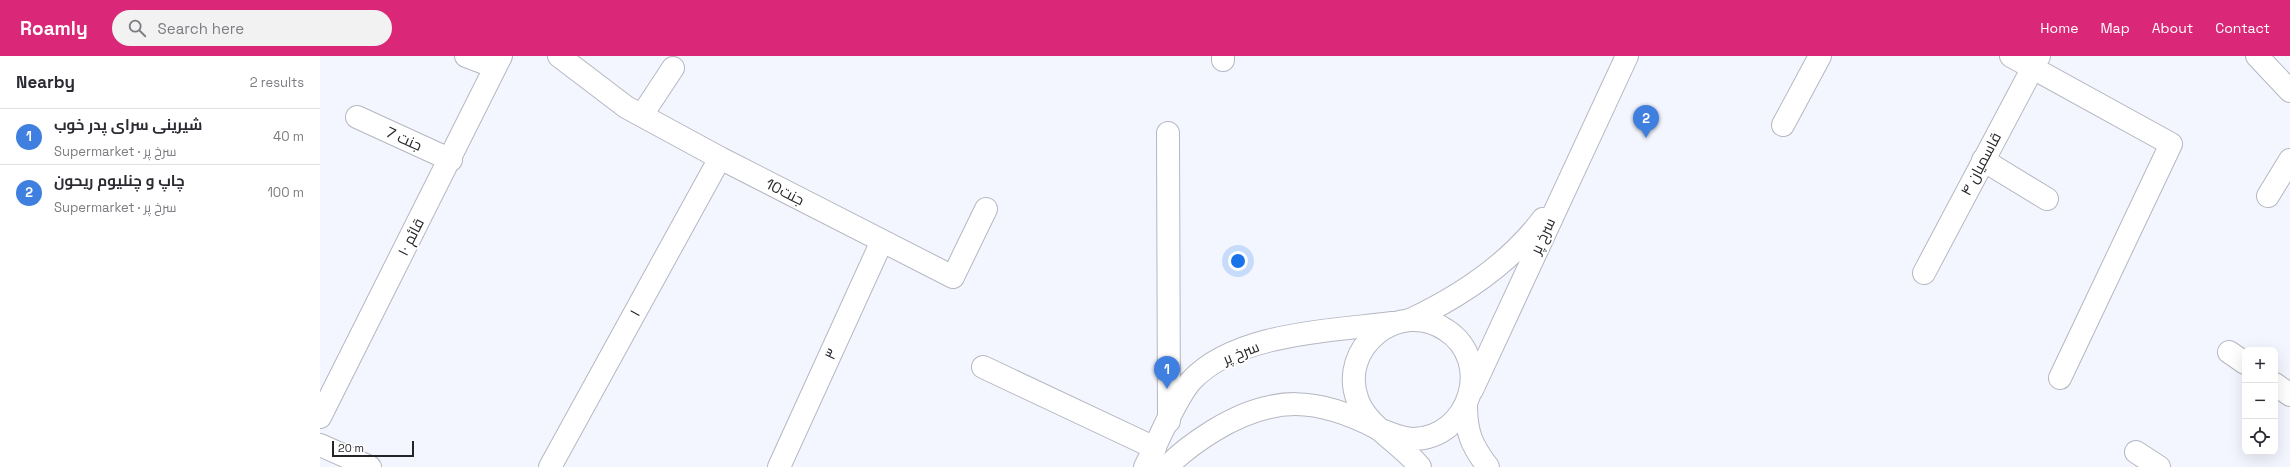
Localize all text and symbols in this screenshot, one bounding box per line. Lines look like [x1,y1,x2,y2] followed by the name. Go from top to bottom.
[112,10,392,46] search box
[20,16,88,41] text: Roamly
[126,17,148,39] icon: search
[158,19,244,38] text: Search here
[2040,19,2078,37] text: Home
[2100,19,2130,37] text: Map
[2152,19,2193,37] text: About
[2215,19,2270,37] text: Contact
[16,71,75,93] text: Nearby
[250,74,304,91] text: 2 results
[1633,105,1659,138] pin: 2
[54,115,202,134] text: شیرینی سرای پدر خوب
[383,122,425,155] street label: جنت 7
[26,128,32,145] text: 1
[273,128,304,145] text: 40 m
[1956,129,2006,199] street label: قاسمیان ۴
[54,143,176,160] text: Supermarket · سرخ پر
[54,171,185,190] text: چاپ و چنلیوم ریحون
[763,174,808,209] street label: جنت10
[25,184,33,201] text: 2
[267,184,304,201] text: 100 m
[54,199,176,216] text: Supermarket · سرخ پر
[393,215,429,259] street label: قائم ۱۰
[1526,215,1561,259] street label: سرخ پر
[1228,251,1248,271] your location
[625,306,644,319] street label: ۱
[1219,337,1263,371] street label: سرخ پر
[820,345,841,362] street label: ۳
[2242,347,2278,455] map controls
[2242,347,2278,383] button: +
[1154,356,1180,389] pin: 1
[2242,383,2278,419] button: −
[2242,419,2278,455] button: locate
[332,439,414,458] scale bar
[338,441,364,455] text: 20 m

